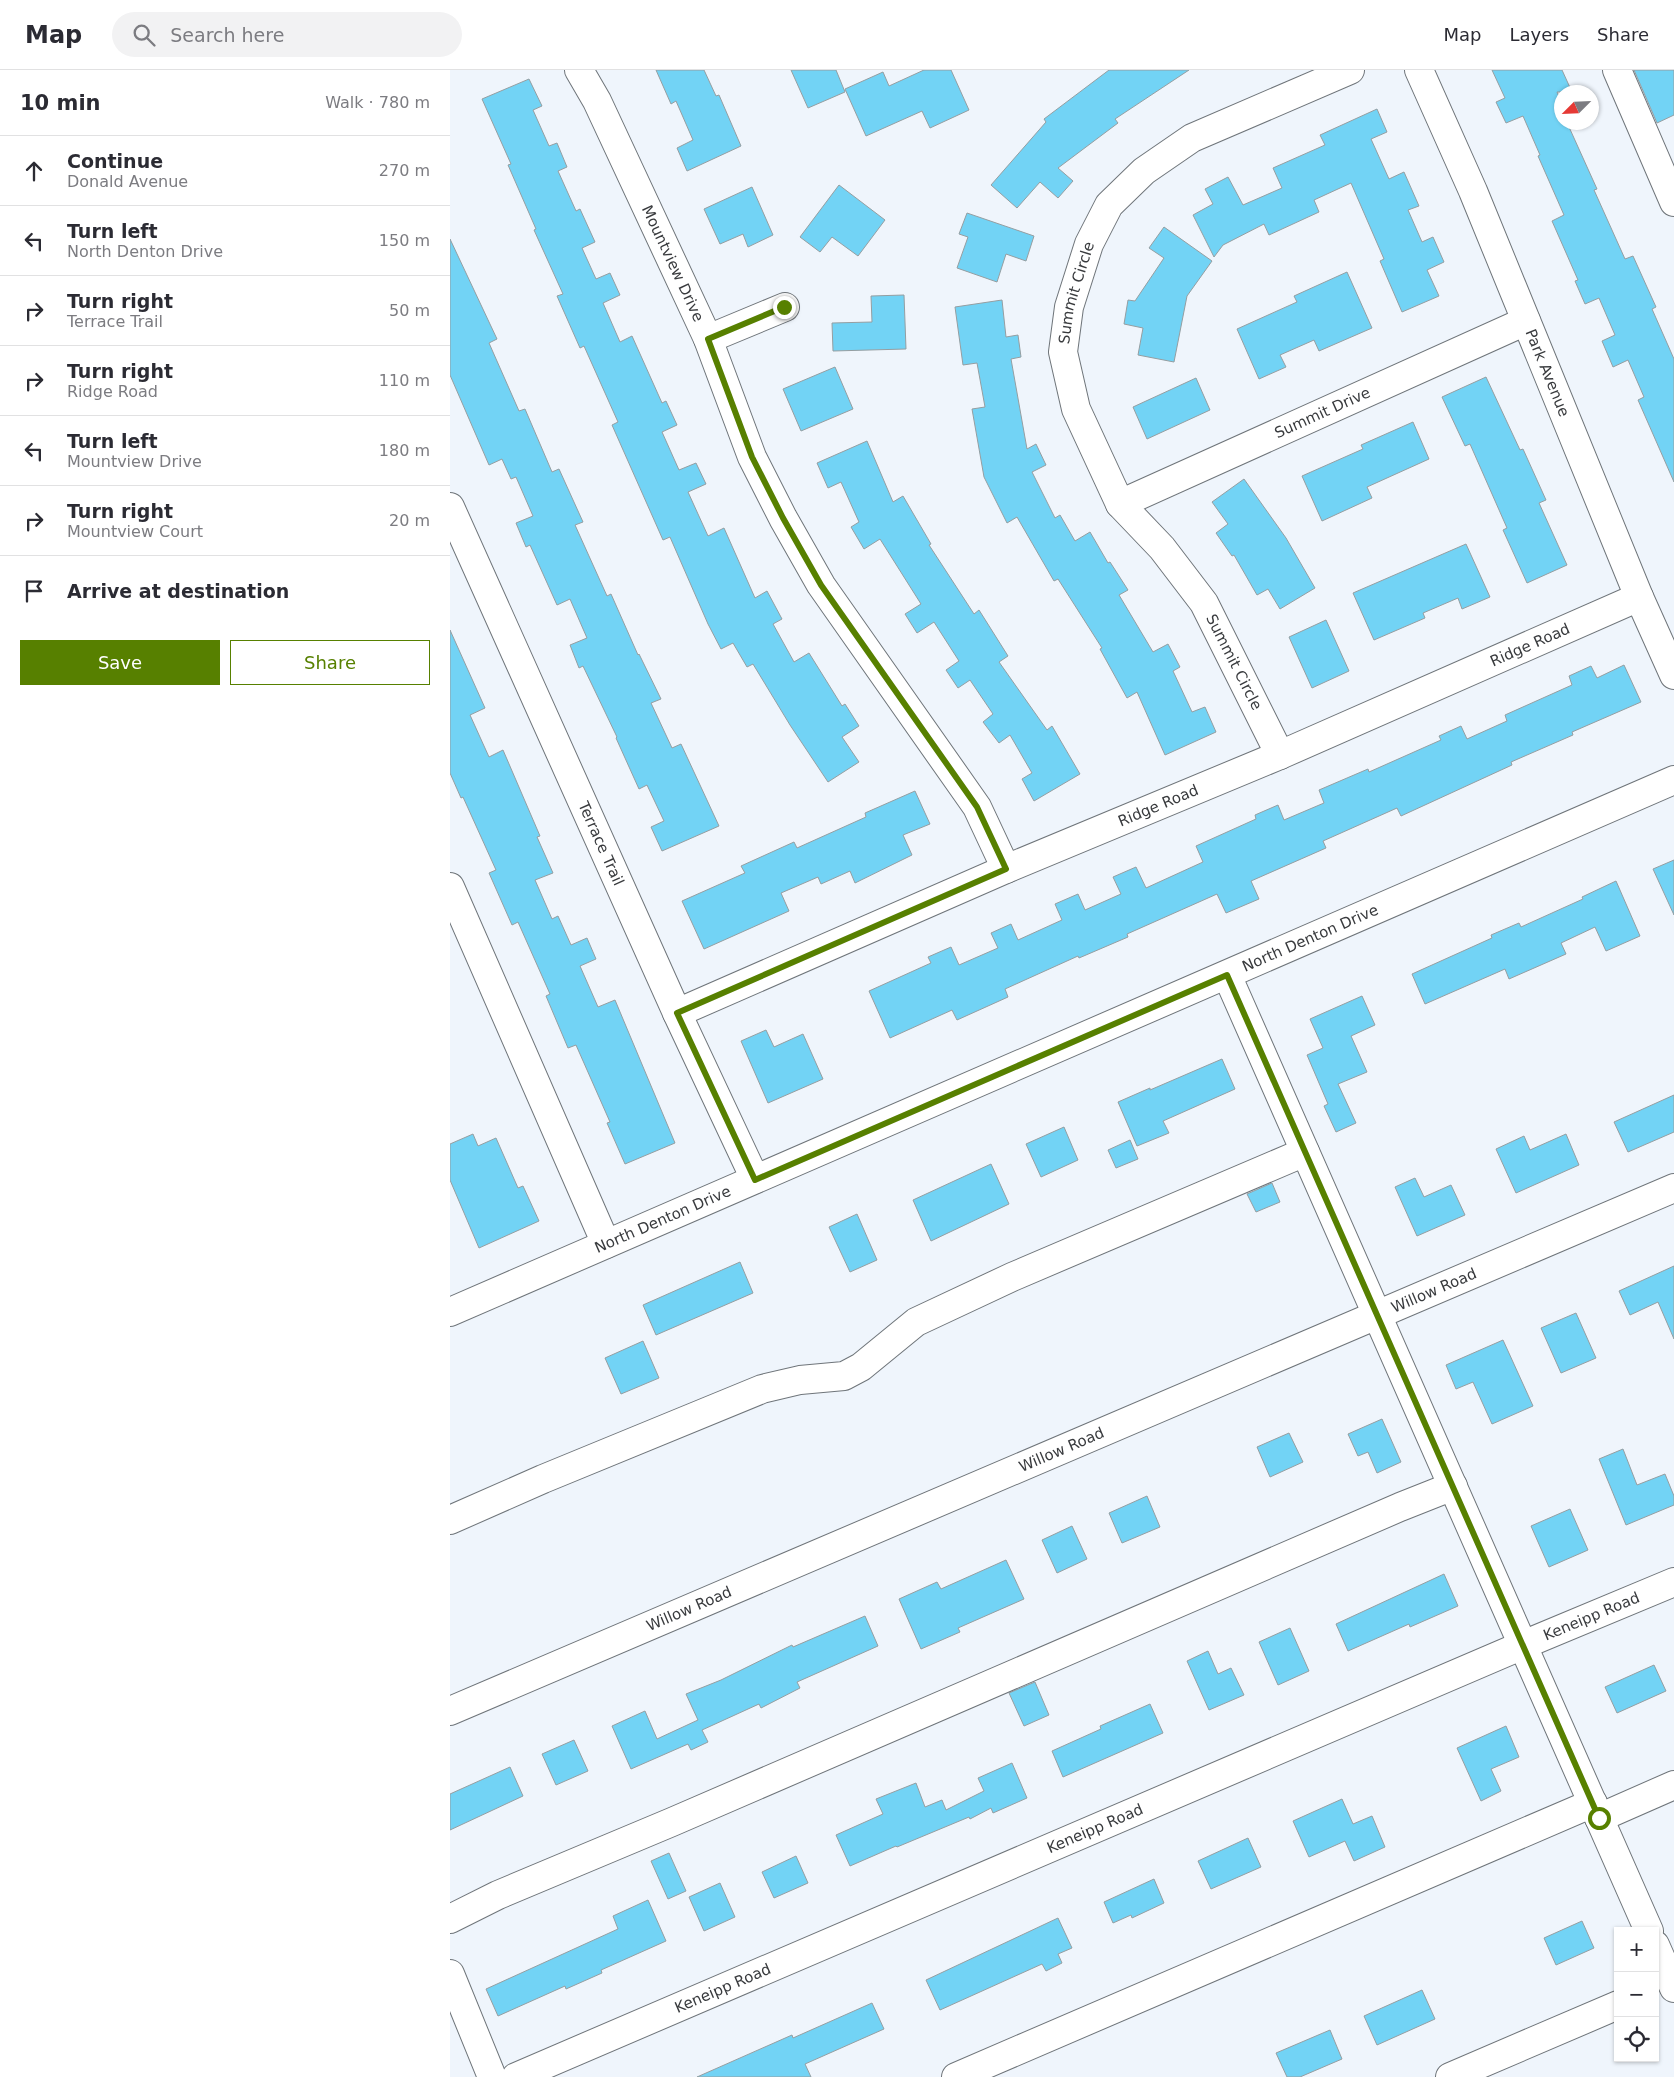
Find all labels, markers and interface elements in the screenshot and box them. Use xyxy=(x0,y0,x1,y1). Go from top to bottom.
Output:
search box xyxy=(112,12,462,57)
text: Map xyxy=(25,21,82,49)
icon: search xyxy=(130,21,158,49)
text: Search here xyxy=(170,24,284,46)
text: Map xyxy=(1443,24,1481,45)
text: Layers xyxy=(1509,24,1569,45)
text: Share xyxy=(1597,24,1649,45)
north arrow xyxy=(1554,85,1599,130)
text: 10 min xyxy=(20,91,101,115)
text: Walk · 780 m xyxy=(325,93,430,112)
text: Continue xyxy=(67,150,163,172)
icon: ahead xyxy=(20,157,48,185)
text: 270 m xyxy=(379,161,430,180)
text: Donald Avenue xyxy=(67,172,188,191)
street label: Mountview Drive xyxy=(638,202,708,324)
text: Turn left xyxy=(67,220,158,242)
icon: left xyxy=(20,227,48,255)
text: 150 m xyxy=(379,231,430,250)
street label: Summit Circle xyxy=(1055,239,1098,345)
text: North Denton Drive xyxy=(67,242,223,261)
text: Turn right xyxy=(67,290,173,312)
route end xyxy=(773,296,796,319)
icon: right xyxy=(20,297,48,325)
text: 50 m xyxy=(389,301,430,320)
text: Terrace Trail xyxy=(67,312,163,331)
street label: Park Avenue xyxy=(1521,326,1573,419)
text: Turn right xyxy=(67,360,173,382)
icon: right xyxy=(20,367,48,395)
text: 110 m xyxy=(379,371,430,390)
text: Ridge Road xyxy=(67,382,158,401)
street label: Summit Drive xyxy=(1272,383,1373,442)
text: Turn left xyxy=(67,430,158,452)
icon: left xyxy=(20,437,48,465)
text: 180 m xyxy=(379,441,430,460)
text: Mountview Drive xyxy=(67,452,202,471)
text: Turn right xyxy=(67,500,173,522)
icon: right xyxy=(20,507,48,535)
text: 20 m xyxy=(389,511,430,530)
text: Mountview Court xyxy=(67,522,203,541)
icon: arrive xyxy=(20,577,48,605)
text: Arrive at destination xyxy=(67,580,289,602)
street label: Summit Circle xyxy=(1202,611,1266,713)
street label: Ridge Road xyxy=(1487,620,1573,670)
button: Save xyxy=(20,640,220,685)
button: Share xyxy=(230,640,430,685)
street label: Ridge Road xyxy=(1115,781,1201,830)
street label: Terrace Trail xyxy=(574,798,628,888)
street label: North Denton Drive xyxy=(1239,901,1381,976)
street label: North Denton Drive xyxy=(592,1182,734,1257)
street label: Willow Road xyxy=(1389,1264,1479,1317)
street label: Willow Road xyxy=(1016,1424,1107,1476)
street label: Willow Road xyxy=(644,1583,734,1635)
street label: Keneipp Road xyxy=(1541,1588,1642,1645)
street label: Keneipp Road xyxy=(1044,1800,1146,1857)
route start xyxy=(1588,1807,1611,1830)
map controls xyxy=(1614,1927,1659,2062)
button: + xyxy=(1614,1927,1659,1972)
street label: Keneipp Road xyxy=(672,1960,774,2017)
button: − xyxy=(1614,1972,1659,2017)
button: locate xyxy=(1614,2017,1659,2062)

